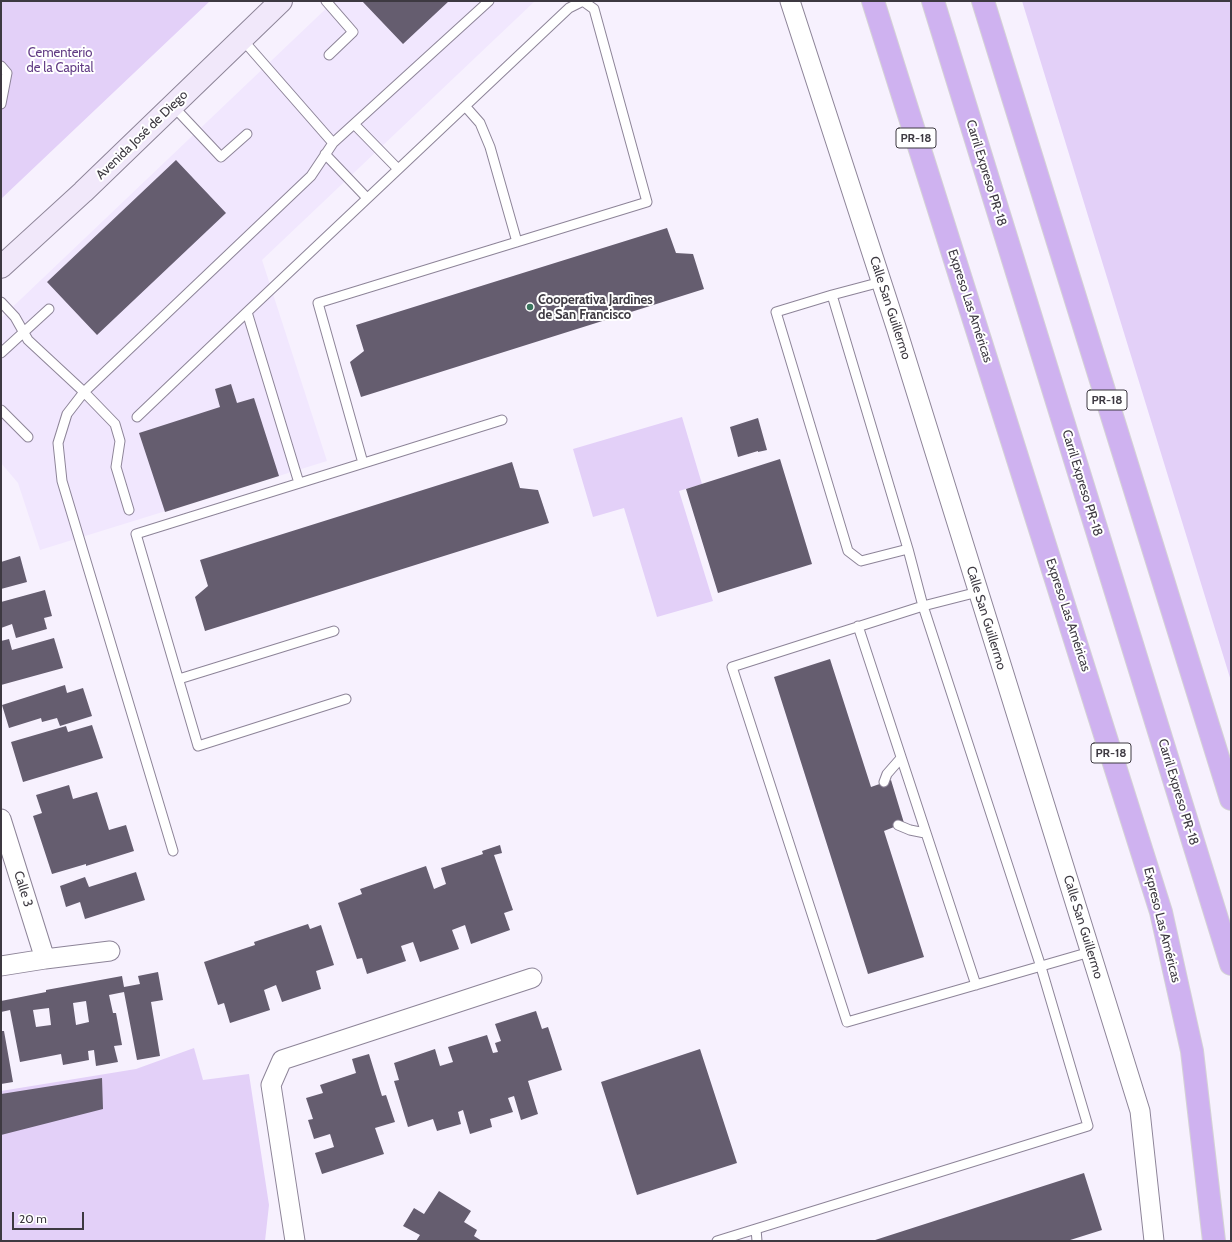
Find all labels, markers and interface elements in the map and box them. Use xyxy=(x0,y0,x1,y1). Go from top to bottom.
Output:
park label: Cementerio de la Capital xyxy=(27,45,93,76)
street label: Avenida José de Diego xyxy=(93,87,191,183)
street label: Carril Expreso PR-18 xyxy=(962,118,1010,228)
road number: PR-18 xyxy=(896,128,936,148)
street label: Expreso Las Américas xyxy=(944,247,996,365)
street label: Calle San Guillermo xyxy=(866,254,914,362)
place label: Cooperativa Jardines de San Francisco xyxy=(538,292,653,323)
marker: Cooperativa Jardines de San Francisco xyxy=(525,302,535,312)
road number: PR-18 xyxy=(1087,390,1127,410)
street label: Carril Expreso PR-18 xyxy=(1058,428,1106,538)
street label: Expreso Las Américas xyxy=(1042,556,1094,674)
street label: Calle San Guillermo xyxy=(963,564,1009,672)
street label: Carril Expreso PR-18 xyxy=(1154,737,1202,847)
road number: PR-18 xyxy=(1091,743,1131,763)
street label: Expreso Las Américas xyxy=(1140,866,1184,984)
street label: Calle 3 xyxy=(10,869,36,909)
street label: Calle San Guillermo xyxy=(1060,873,1106,981)
scale bar xyxy=(14,1204,86,1230)
text: 20 m xyxy=(19,1211,47,1226)

